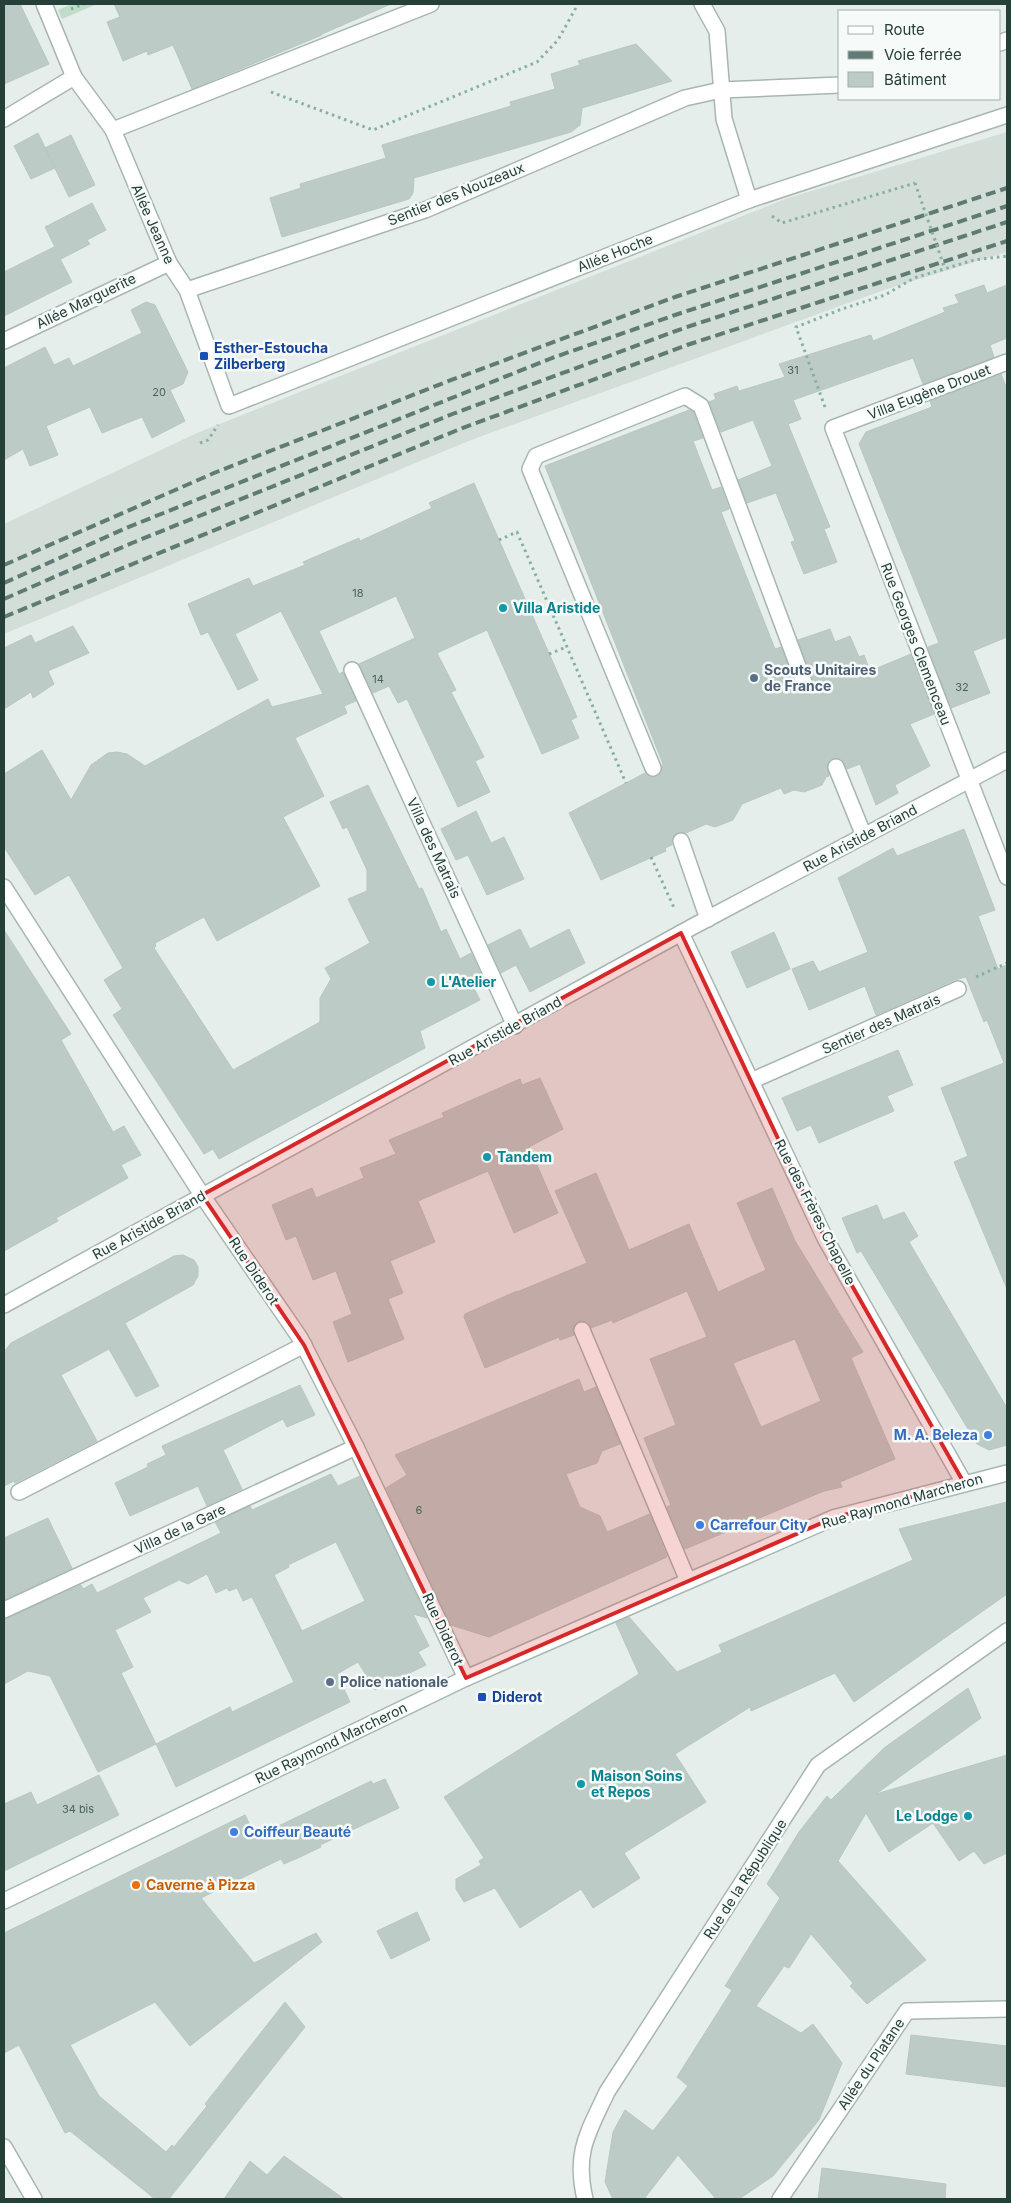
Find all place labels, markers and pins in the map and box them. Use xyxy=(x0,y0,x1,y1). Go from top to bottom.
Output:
place label: Esther-Estoucha Zilberberg xyxy=(214,339,328,372)
marker: Esther-Estoucha Zilberberg xyxy=(198,350,210,362)
place label: Villa Aristide xyxy=(513,599,600,616)
marker: Villa Aristide xyxy=(497,602,509,614)
place label: Scouts Unitaires de France xyxy=(764,661,876,694)
marker: Scouts Unitaires de France xyxy=(748,672,760,684)
place label: L'Atelier xyxy=(441,973,497,990)
marker: L'Atelier xyxy=(425,976,437,988)
place label: Tandem xyxy=(497,1148,552,1165)
marker: Tandem xyxy=(481,1151,493,1163)
place label: M. A. Beleza xyxy=(894,1426,978,1443)
marker: M. A. Beleza xyxy=(982,1429,994,1441)
place label: Carrefour City xyxy=(710,1516,808,1533)
marker: Carrefour City xyxy=(694,1519,706,1531)
place label: Police nationale xyxy=(340,1673,448,1690)
marker: Police nationale xyxy=(324,1676,336,1688)
place label: Diderot xyxy=(492,1688,542,1705)
marker: Diderot xyxy=(476,1691,488,1703)
place label: Maison Soins et Repos xyxy=(591,1767,683,1800)
marker: Maison Soins et Repos xyxy=(575,1778,587,1790)
place label: Le Lodge xyxy=(896,1807,958,1824)
marker: Le Lodge xyxy=(962,1810,974,1822)
place label: Coiffeur Beauté xyxy=(244,1823,351,1840)
marker: Coiffeur Beauté xyxy=(228,1826,240,1838)
place label: Caverne à Pizza xyxy=(146,1876,255,1893)
marker: Caverne à Pizza xyxy=(130,1879,142,1891)

